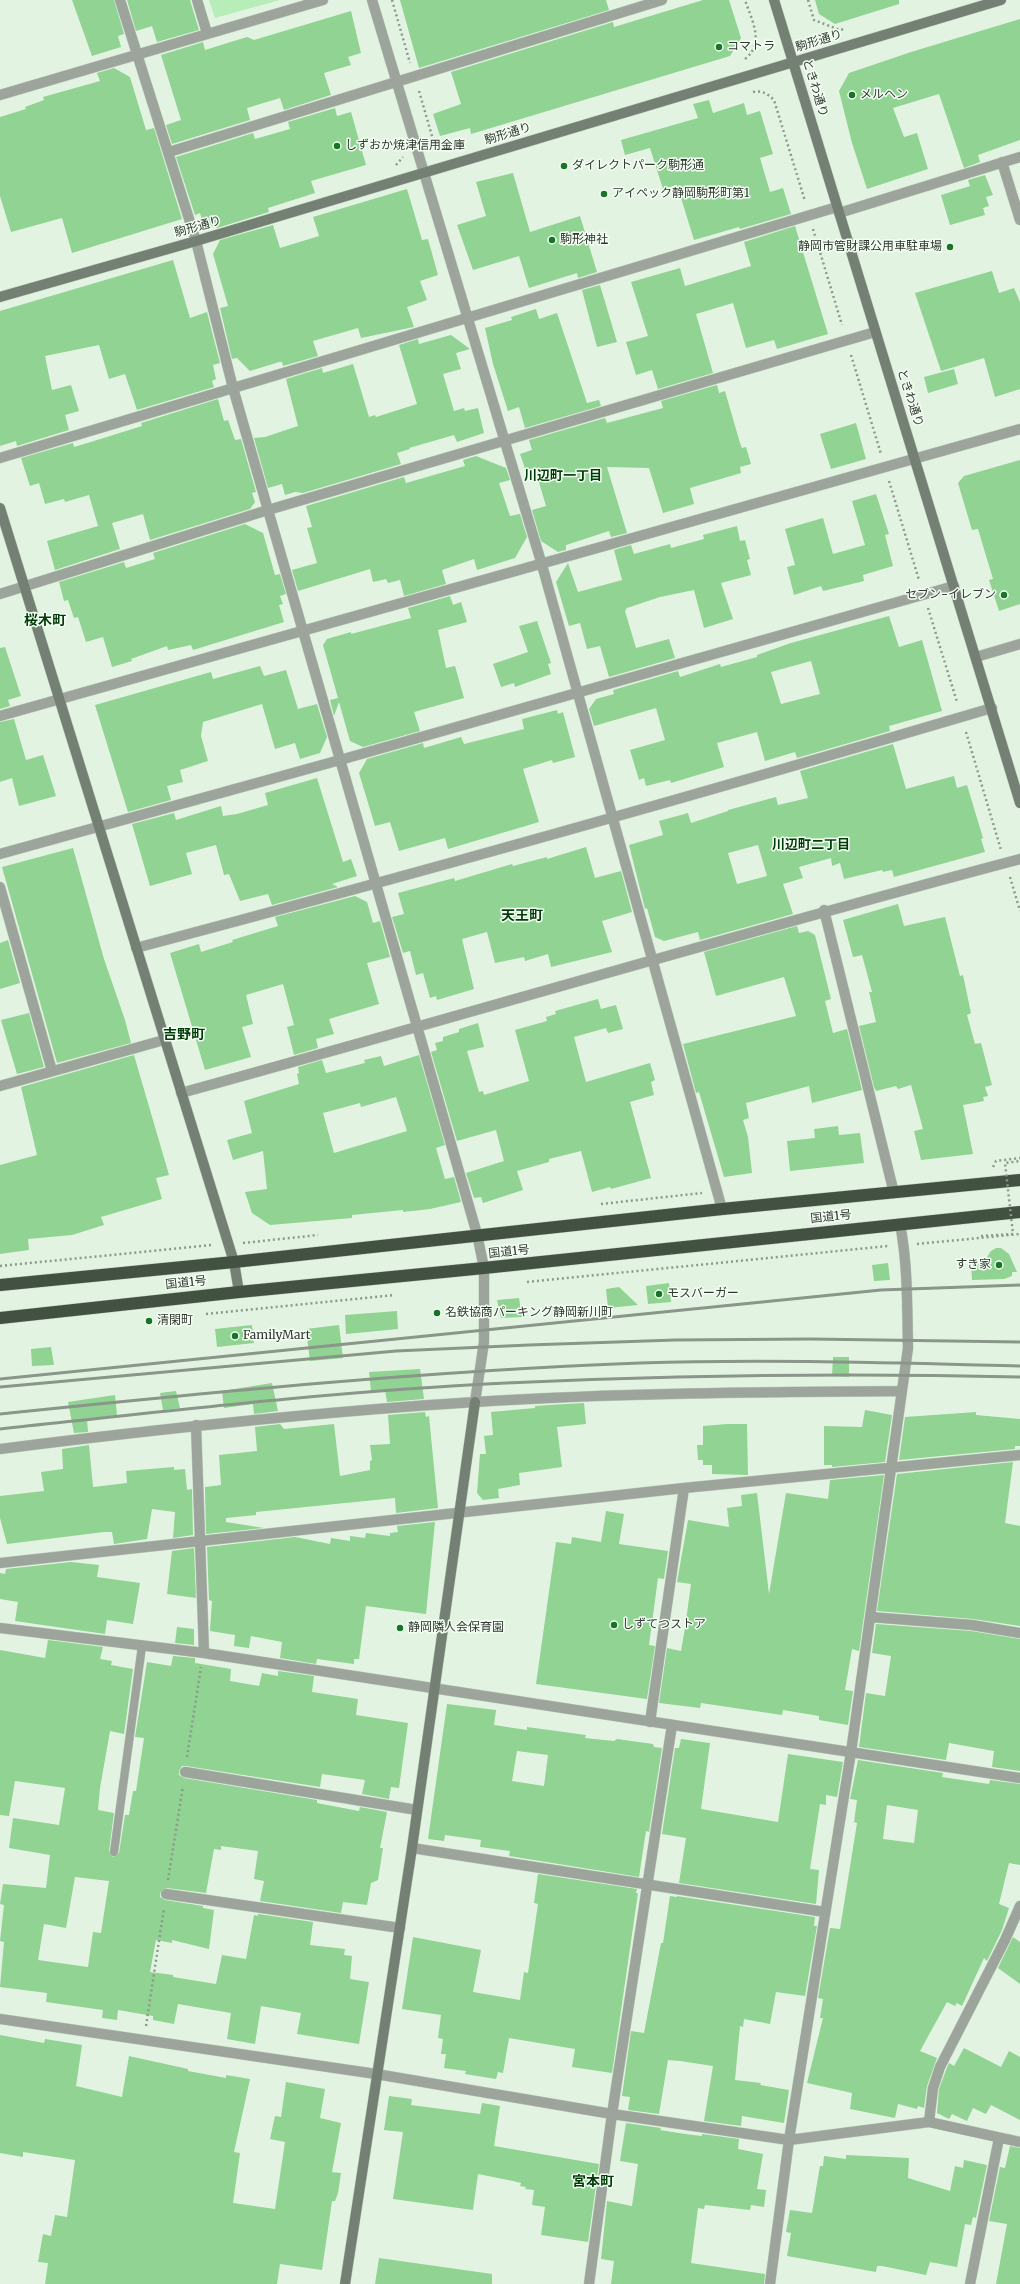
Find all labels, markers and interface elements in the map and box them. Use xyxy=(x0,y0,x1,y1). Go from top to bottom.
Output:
street label: 駒形通り xyxy=(794,27,844,55)
place label: コマトラ xyxy=(727,40,775,54)
marker: コマトラ xyxy=(714,42,724,52)
street label: ときわ通り xyxy=(799,57,831,119)
place label: メルヘン xyxy=(860,88,908,102)
marker: メルヘン xyxy=(847,90,857,100)
street label: 駒形通り xyxy=(483,120,533,148)
place label: しずおか焼津信用金庫 xyxy=(345,139,465,153)
marker: しずおか焼津信用金庫 xyxy=(332,141,342,151)
place label: ダイレクトパーク駒形通 xyxy=(572,159,704,173)
marker: ダイレクトパーク駒形通 xyxy=(559,161,569,171)
place label: アイペック静岡駒形町第1 xyxy=(612,187,749,201)
marker: アイペック静岡駒形町第1 xyxy=(599,189,609,199)
street label: 駒形通り xyxy=(173,213,223,241)
place label: 駒形神社 xyxy=(560,233,608,247)
marker: 駒形神社 xyxy=(547,235,557,245)
place label: 静岡市管財課公用車駐車場 xyxy=(798,240,942,254)
marker: 静岡市管財課公用車駐車場 xyxy=(945,242,955,252)
street label: ときわ通り xyxy=(894,367,926,429)
district label: 川辺町一丁目 xyxy=(524,468,602,484)
place label: セブン-イレブン xyxy=(905,588,996,602)
marker: セブン-イレブン xyxy=(999,590,1009,600)
district label: 桜木町 xyxy=(24,613,66,629)
district label: 川辺町二丁目 xyxy=(772,837,850,853)
district label: 天王町 xyxy=(501,908,543,924)
district label: 吉野町 xyxy=(163,1027,205,1043)
street label: 国道1号 xyxy=(810,1208,852,1226)
street label: 国道1号 xyxy=(488,1243,530,1261)
place label: すき家 xyxy=(955,1258,991,1272)
marker: すき家 xyxy=(994,1260,1004,1270)
street label: 国道1号 xyxy=(165,1274,207,1292)
place label: モスバーガー xyxy=(667,1287,739,1301)
marker: モスバーガー xyxy=(654,1289,664,1299)
place label: 名鉄協商パーキング静岡新川町 xyxy=(445,1306,613,1320)
marker: 名鉄協商パーキング静岡新川町 xyxy=(432,1308,442,1318)
place label: 清閑町 xyxy=(157,1314,193,1328)
marker: 清閑町 xyxy=(144,1316,154,1326)
place label: FamilyMart xyxy=(243,1329,310,1343)
marker: FamilyMart xyxy=(230,1331,240,1341)
place label: しずてつストア xyxy=(622,1618,706,1632)
marker: しずてつストア xyxy=(609,1620,619,1630)
place label: 静岡隣人会保育園 xyxy=(408,1621,504,1635)
marker: 静岡隣人会保育園 xyxy=(395,1623,405,1633)
district label: 宮本町 xyxy=(572,2174,614,2190)

